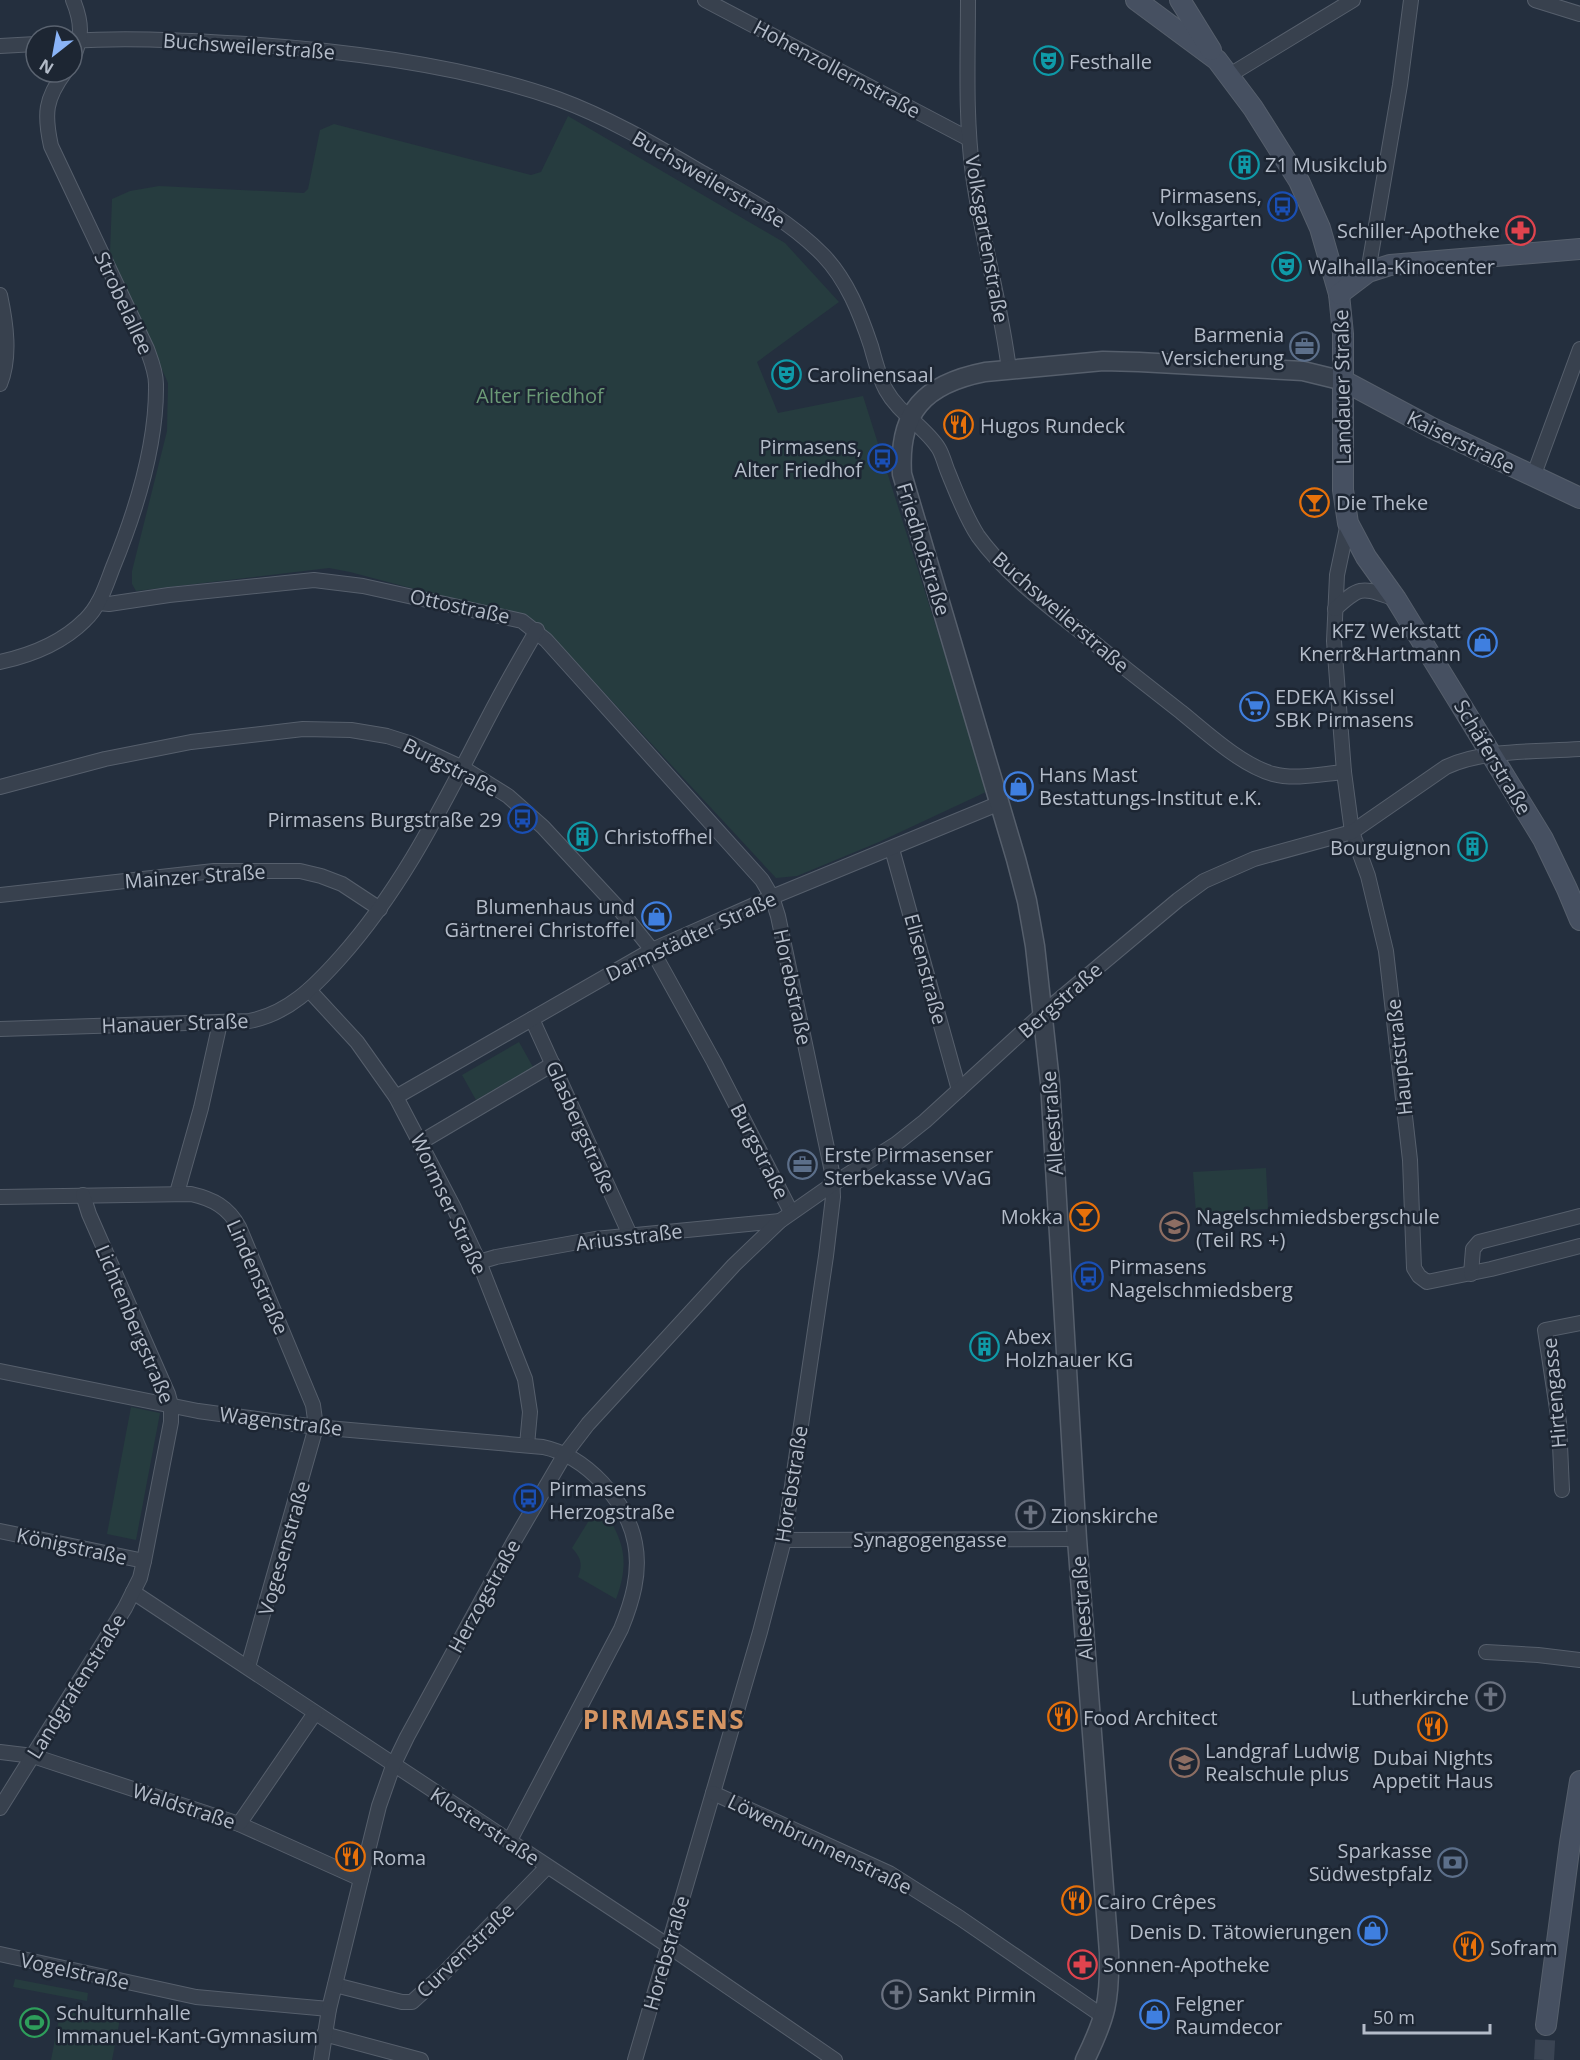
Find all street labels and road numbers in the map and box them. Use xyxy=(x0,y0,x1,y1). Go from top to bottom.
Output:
street label: Hohenzollernstraße xyxy=(749,14,925,124)
street label: Buchsweilerstraße xyxy=(162,27,336,65)
street label: Buchsweilerstraße xyxy=(628,124,790,234)
street label: Volksgartenstraße xyxy=(959,153,1015,325)
street label: Strobelallee xyxy=(88,247,160,359)
street label: Landauer Straße xyxy=(1327,309,1357,465)
street label: Kaiserstraße xyxy=(1403,404,1519,480)
street label: Friedhofstraße xyxy=(891,479,957,619)
street label: Buchsweilerstraße xyxy=(987,545,1135,679)
street label: Ottostraße xyxy=(408,582,512,630)
street label: Schäferstraße xyxy=(1448,694,1538,820)
street label: Burgstraße xyxy=(399,731,503,803)
street label: Mainzer Straße xyxy=(123,858,267,894)
street label: Darmstädter Straße xyxy=(601,885,781,987)
street label: Elisenstraße xyxy=(898,911,954,1027)
street label: Horebstraße xyxy=(768,926,818,1048)
street label: Bergstraße xyxy=(1012,956,1108,1044)
street label: Hauptstraße xyxy=(1379,997,1419,1117)
street label: Hanauer Straße xyxy=(101,1007,249,1039)
street label: Glasbergstraße xyxy=(540,1056,622,1198)
street label: Alleestraße xyxy=(1035,1070,1069,1176)
street label: Burgstraße xyxy=(724,1099,796,1203)
street label: Wormser Straße xyxy=(405,1129,493,1279)
street label: Lindenstraße xyxy=(221,1215,295,1339)
street label: Ariusstraße xyxy=(574,1217,684,1257)
street label: Lichtenbergstraße xyxy=(89,1240,181,1408)
street label: Hirtengasse xyxy=(1536,1337,1572,1449)
street label: Wagenstraße xyxy=(218,1400,344,1442)
street label: Horebstraße xyxy=(768,1424,814,1544)
street label: Vogesenstraße xyxy=(252,1478,316,1618)
street label: Königstraße xyxy=(14,1521,130,1571)
street label: Synagogengasse xyxy=(853,1526,1007,1553)
street label: Herzogstraße xyxy=(442,1534,526,1658)
street label: Alleestraße xyxy=(1065,1555,1099,1661)
street label: Landgrafenstraße xyxy=(21,1608,131,1764)
street label: Waldstraße xyxy=(129,1777,239,1835)
street label: Klosterstraße xyxy=(425,1781,545,1871)
street label: Löwenbrunnenstraße xyxy=(723,1788,917,1900)
street label: Horebstraße xyxy=(637,1893,695,2013)
street label: Curvenstraße xyxy=(410,1896,520,2004)
street label: Vogelstraße xyxy=(18,1946,132,1996)

